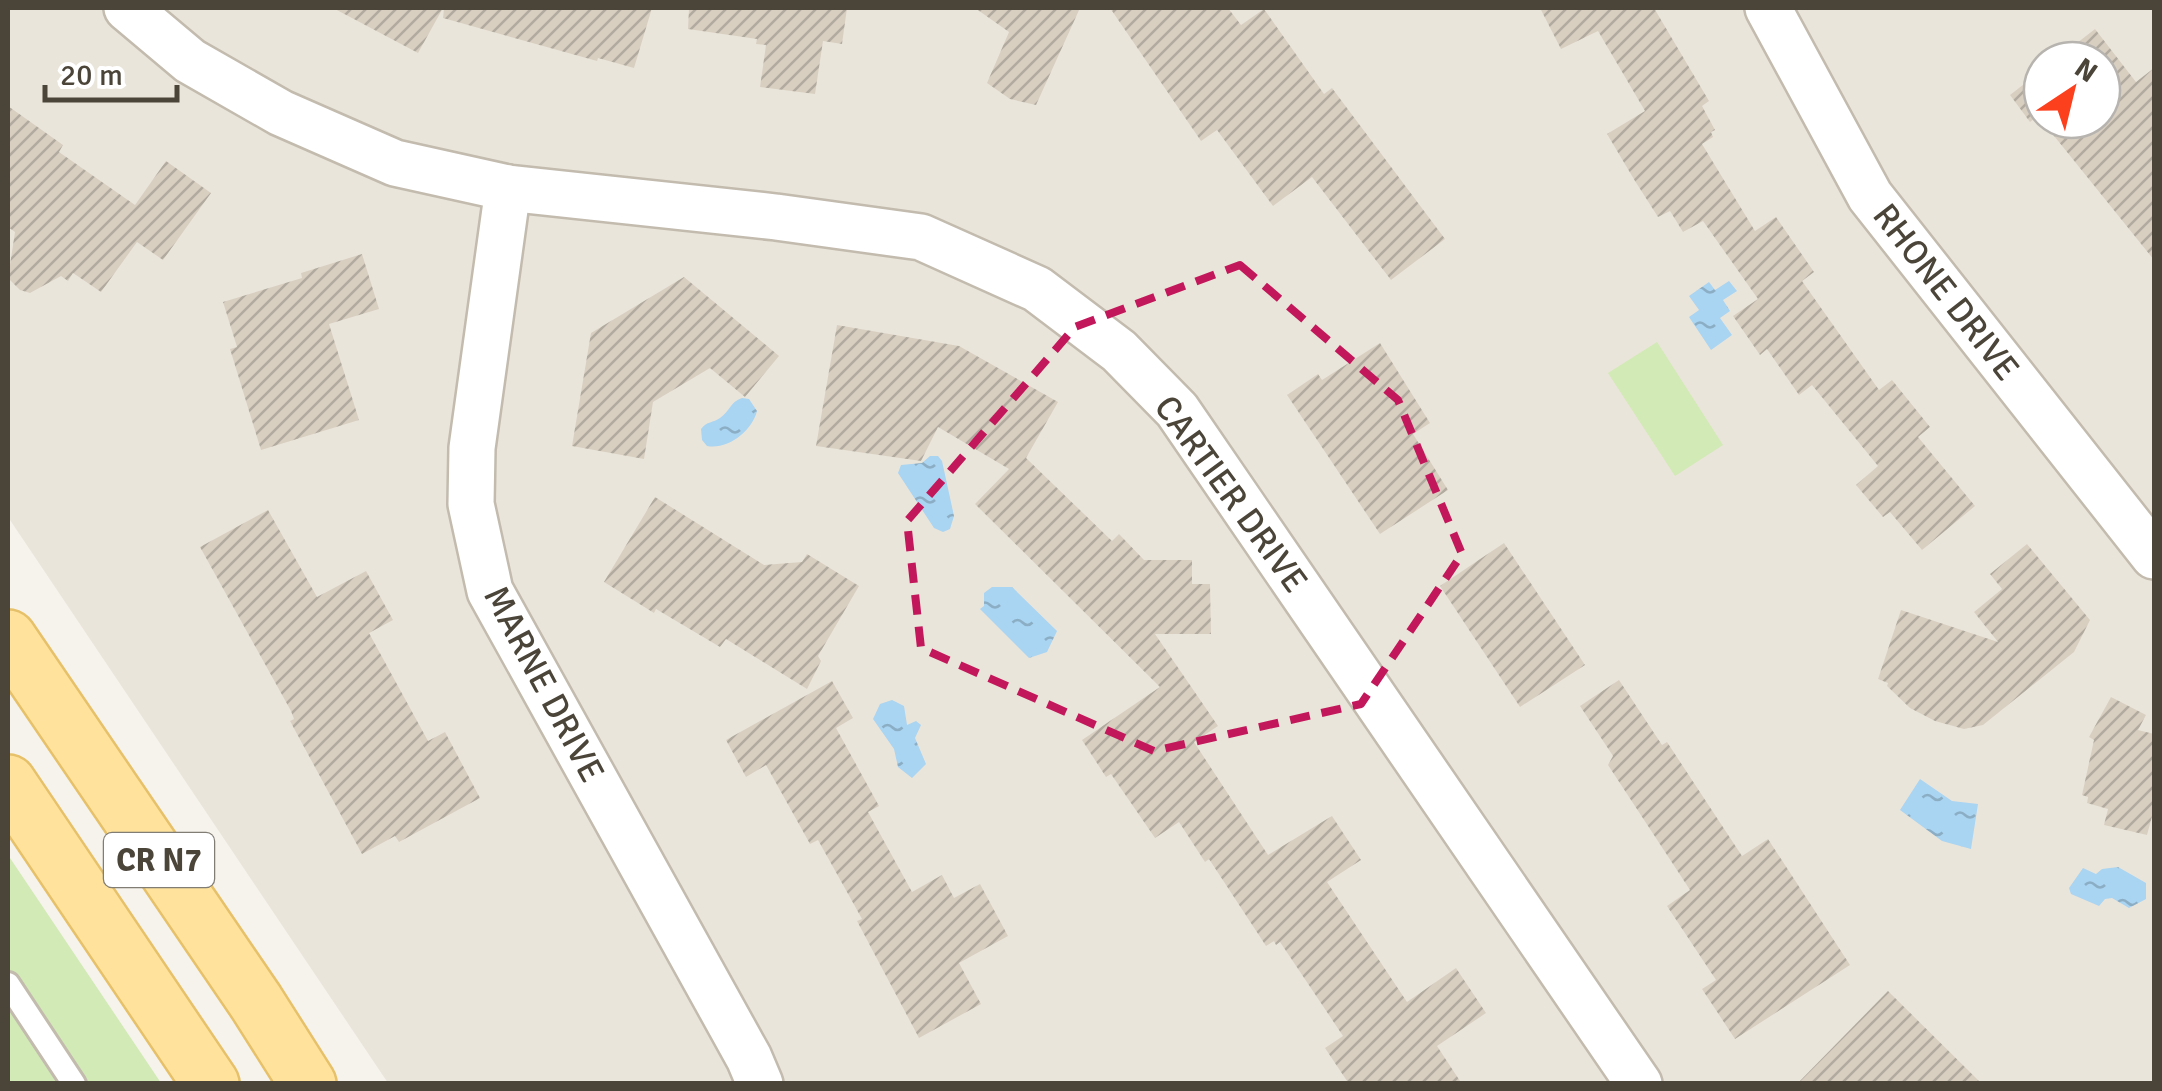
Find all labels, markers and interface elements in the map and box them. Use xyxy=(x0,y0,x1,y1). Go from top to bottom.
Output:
scale bar xyxy=(45,40,178,102)
north arrow xyxy=(2022,40,2122,140)
text: N xyxy=(2068,51,2103,90)
text: 20 m xyxy=(60,57,123,94)
street label: RHONE DRIVE xyxy=(1864,195,2028,389)
street label: CARTIER DRIVE xyxy=(1145,387,1317,601)
street label: MARNE DRIVE xyxy=(474,579,614,789)
road number: CR N7 xyxy=(104,833,214,887)

